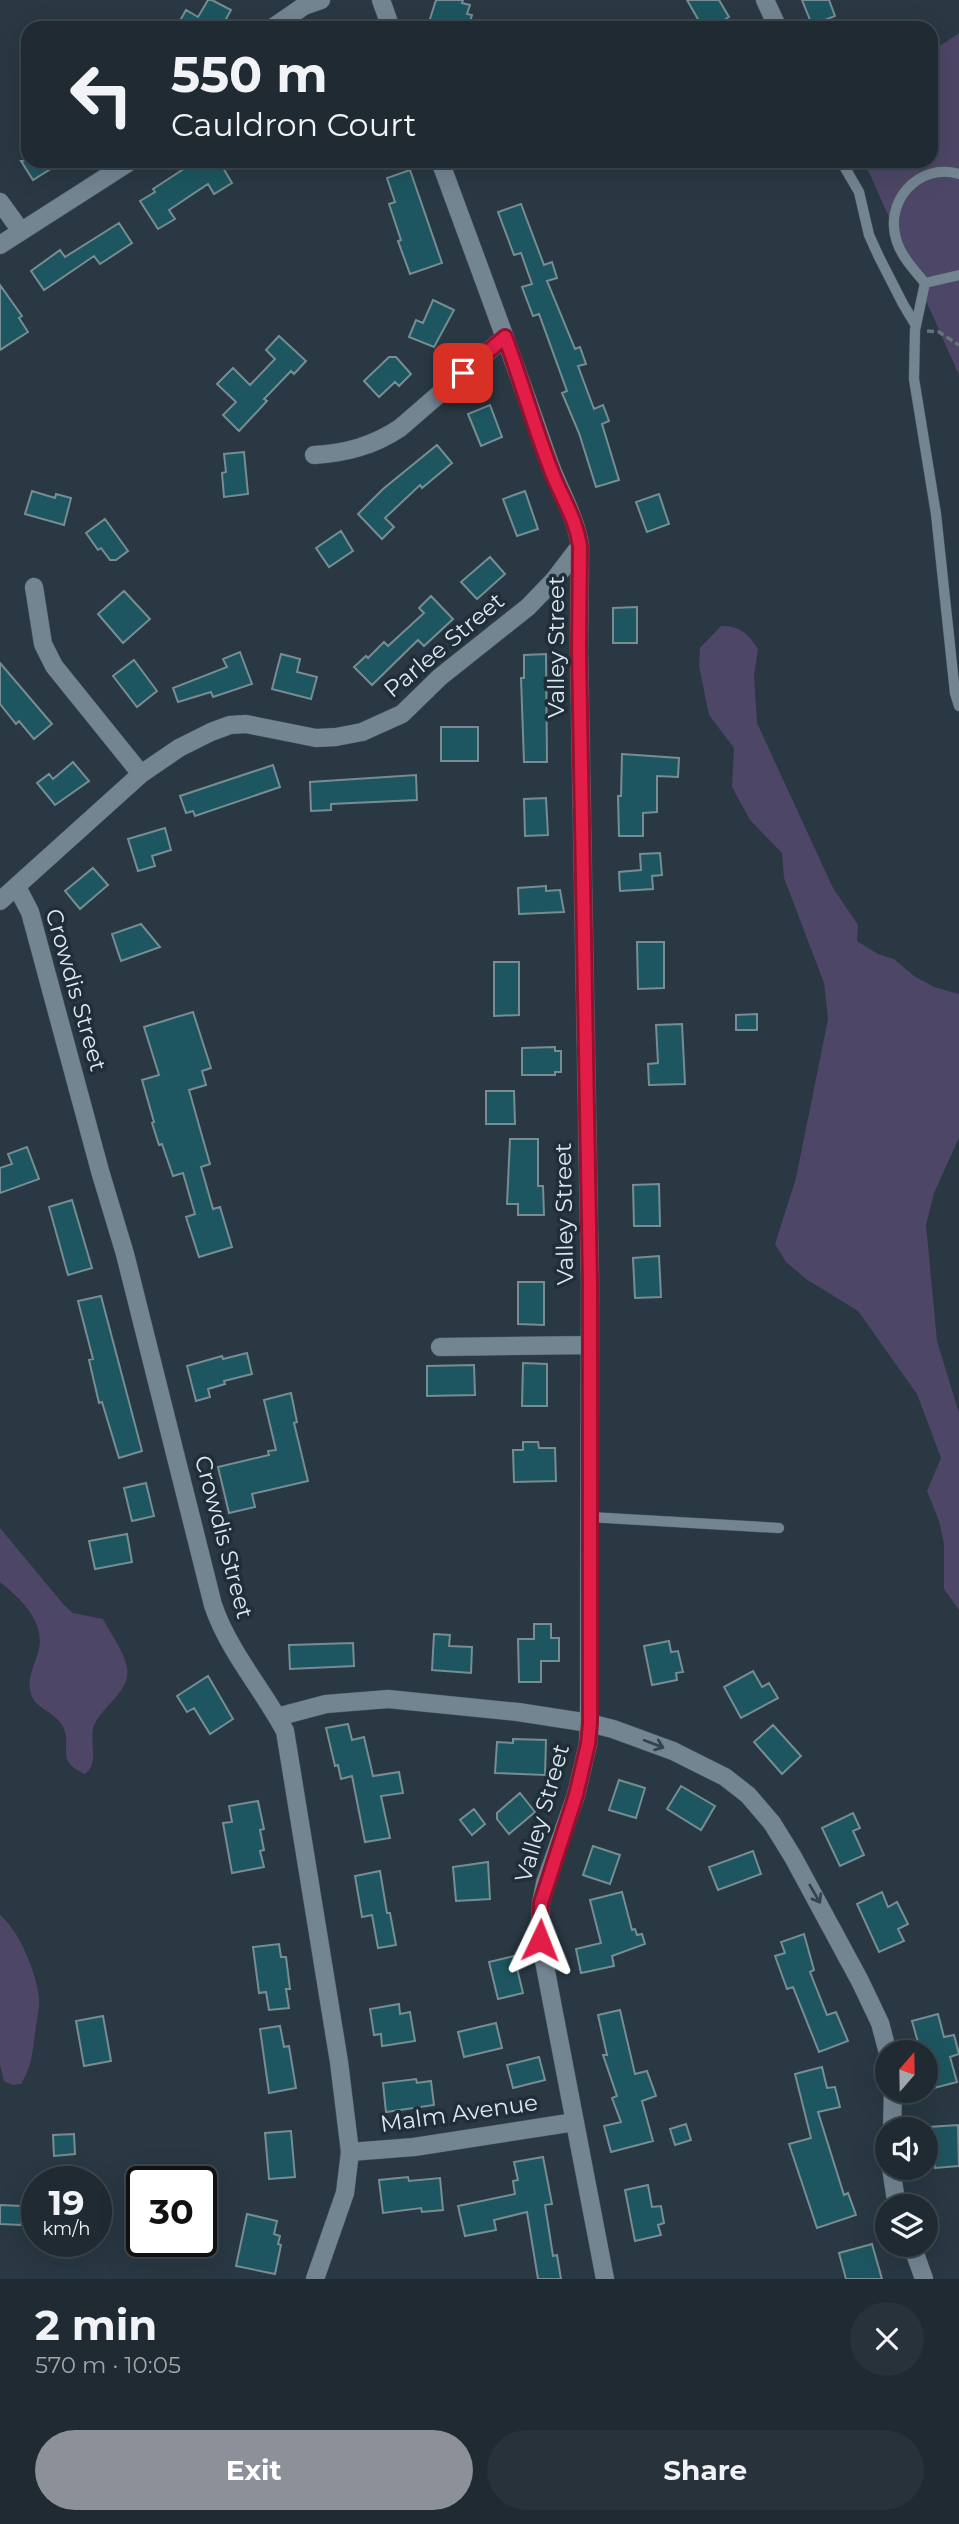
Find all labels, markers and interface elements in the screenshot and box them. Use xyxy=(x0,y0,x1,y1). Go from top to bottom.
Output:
text: 550 m xyxy=(171,45,328,104)
icon: left xyxy=(56,49,147,140)
text: Cauldron Court xyxy=(171,105,416,144)
pin xyxy=(433,343,493,403)
icon: arrive xyxy=(444,354,482,392)
street label: Valley Street xyxy=(542,576,570,718)
street label: Parlee Street xyxy=(378,587,510,703)
street label: Crowdis Street xyxy=(39,906,113,1074)
street label: Valley Street xyxy=(549,1143,579,1285)
street label: Crowdis Street xyxy=(189,1452,259,1622)
one-way arrow xyxy=(643,1739,665,1752)
street label: Valley Street xyxy=(509,1741,575,1885)
one-way arrow xyxy=(808,1884,822,1904)
position arrow xyxy=(503,1903,577,1977)
north arrow xyxy=(875,2040,938,2104)
map controls xyxy=(875,2040,938,2257)
street label: Malm Avenue xyxy=(378,2088,540,2138)
button: sound xyxy=(875,2117,938,2180)
speed limit sign: 30 xyxy=(126,2166,217,2257)
text: 19 xyxy=(48,2181,85,2224)
button: layers xyxy=(875,2194,938,2257)
text: km/h xyxy=(42,2218,91,2240)
text: 2 min xyxy=(35,2299,157,2351)
button: close xyxy=(850,2302,924,2376)
text: 570 m · 10:05 xyxy=(35,2351,181,2379)
button: Exit xyxy=(35,2430,473,2510)
button: Share xyxy=(487,2430,924,2510)

